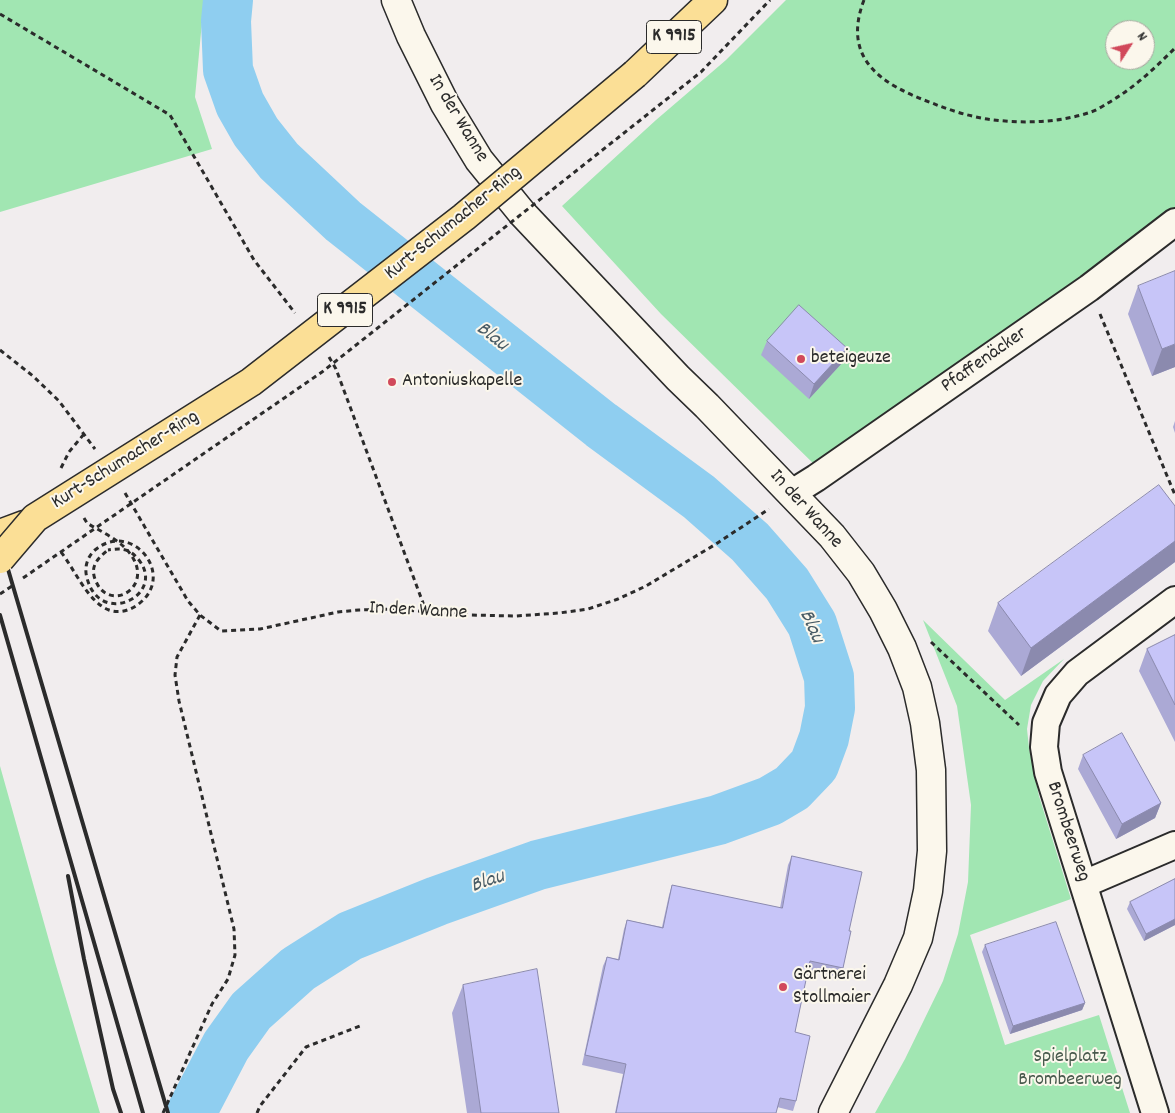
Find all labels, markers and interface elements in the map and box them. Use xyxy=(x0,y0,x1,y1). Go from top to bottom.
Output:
north arrow xyxy=(1105,20,1155,70)
road number: K 9915 xyxy=(646,21,702,54)
text: N xyxy=(1131,28,1152,46)
street label: In der Wanne xyxy=(421,71,493,167)
street label: Kurt-Schumacher-Ring xyxy=(381,162,527,286)
road number: K 9915 xyxy=(318,294,372,326)
water label: Blau xyxy=(470,318,512,358)
street label: Pfaffenäcker xyxy=(937,323,1033,399)
place label: beteigeuze xyxy=(811,347,891,371)
marker: beteigeuze xyxy=(795,353,807,365)
place label: Antoniuskapelle xyxy=(402,370,522,394)
marker: Antoniuskapelle xyxy=(386,376,398,388)
street label: Kurt-Schumacher-Ring xyxy=(48,406,204,516)
street label: In der Wanne xyxy=(763,465,847,555)
street label: In der Wanne xyxy=(368,597,468,627)
water label: Blau xyxy=(792,606,828,648)
street label: Brombeerweg xyxy=(1040,779,1094,885)
water label: Blau xyxy=(468,866,508,900)
place label: Gärtnerei Stollmaier xyxy=(793,964,871,1011)
marker: Gärtnerei Stollmaier xyxy=(777,981,789,993)
park label: Spielplatz Brombeerweg xyxy=(1018,1046,1122,1093)

